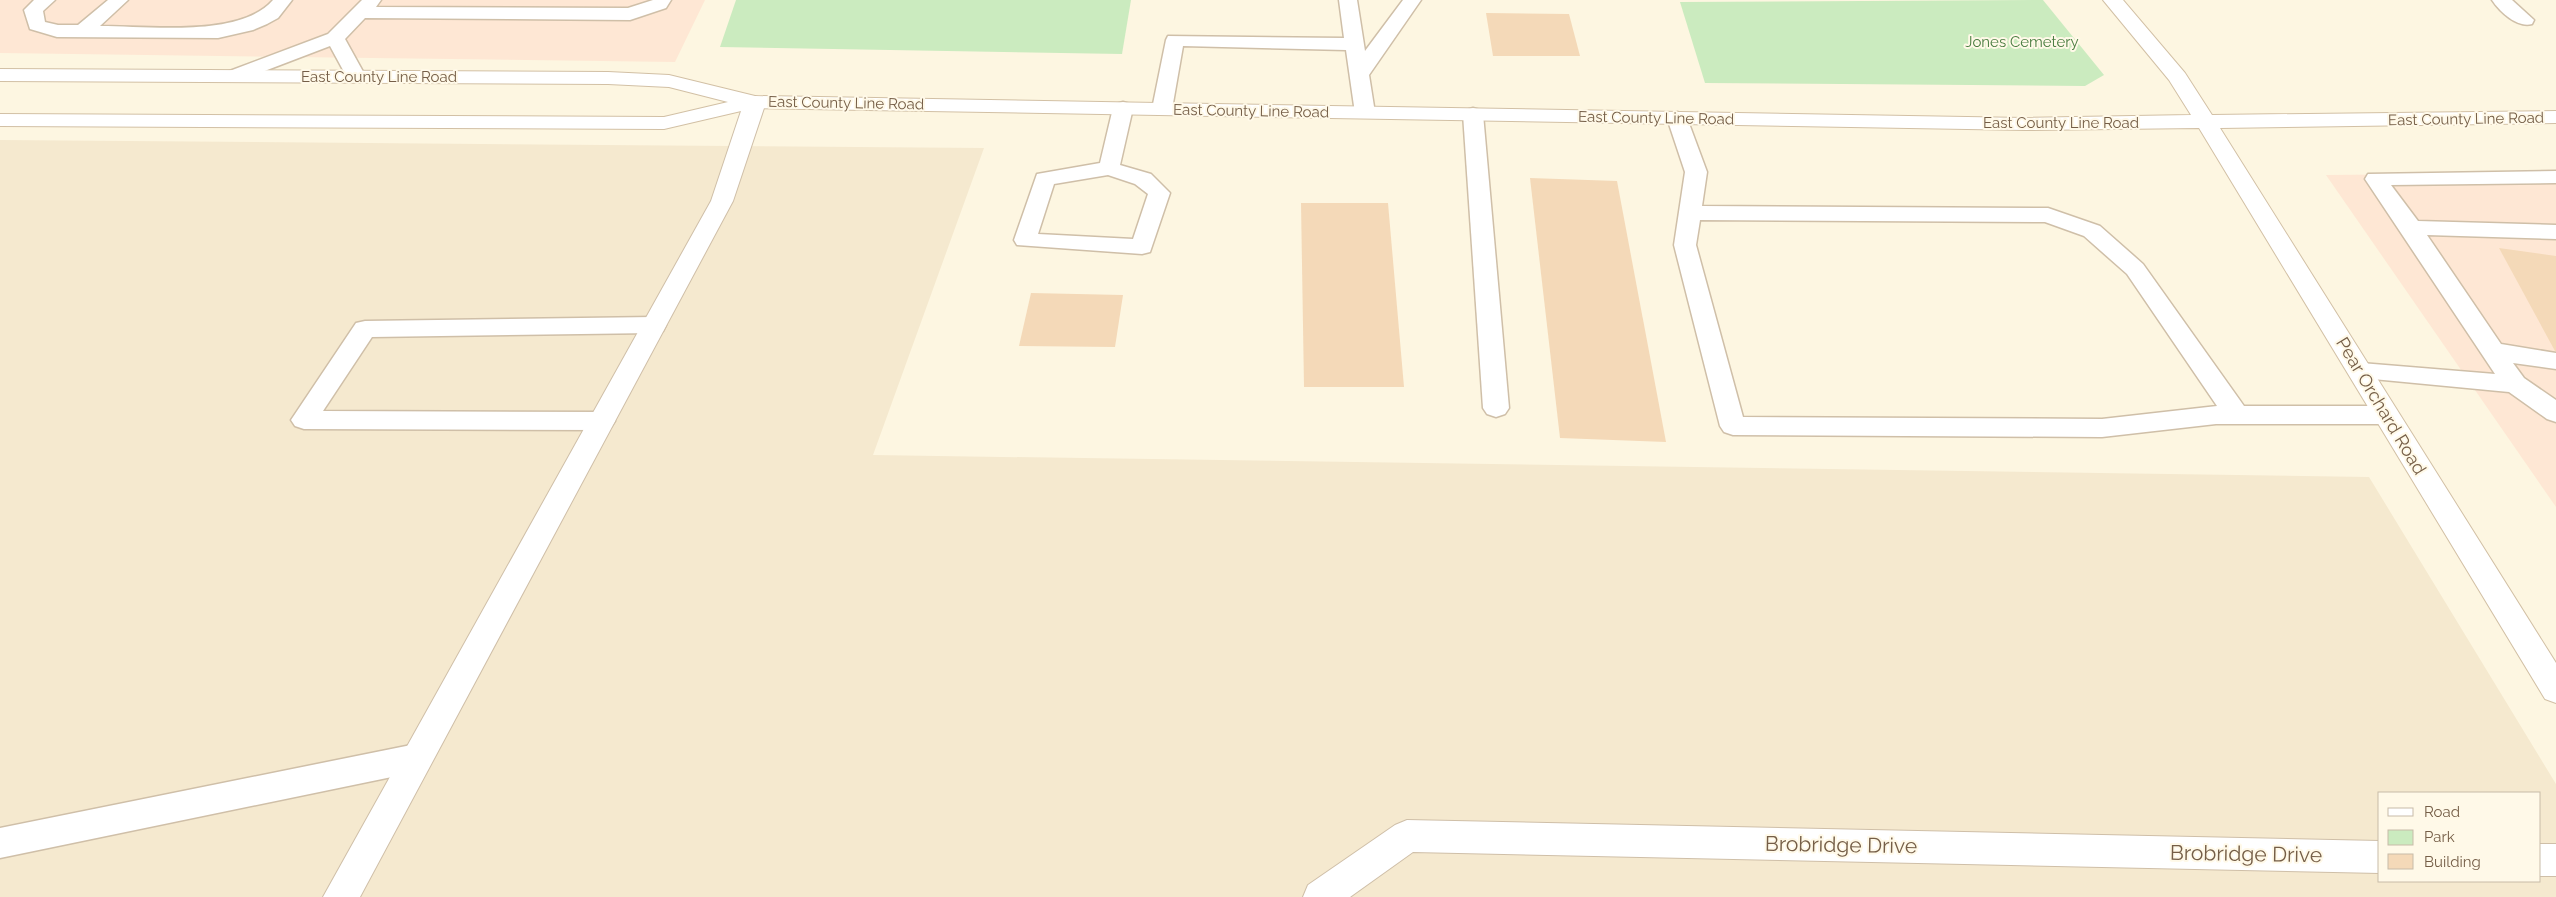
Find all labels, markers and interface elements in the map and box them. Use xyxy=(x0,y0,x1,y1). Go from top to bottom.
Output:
park label: Jones Cemetery xyxy=(1965,33,2079,51)
street label: East County Line Road xyxy=(301,68,457,86)
street label: East County Line Road xyxy=(768,93,924,113)
street label: East County Line Road xyxy=(1173,101,1329,121)
street label: East County Line Road xyxy=(1578,108,1734,128)
street label: East County Line Road xyxy=(2388,109,2544,129)
street label: East County Line Road xyxy=(1983,114,2139,132)
street label: Pear Orchard Road xyxy=(2332,333,2431,478)
legend xyxy=(2378,792,2541,882)
text: Road xyxy=(2424,803,2460,821)
text: Park xyxy=(2424,828,2455,846)
street label: Brobridge Drive xyxy=(1765,831,1917,858)
street label: Brobridge Drive xyxy=(2170,840,2322,867)
text: Building xyxy=(2424,853,2481,871)

